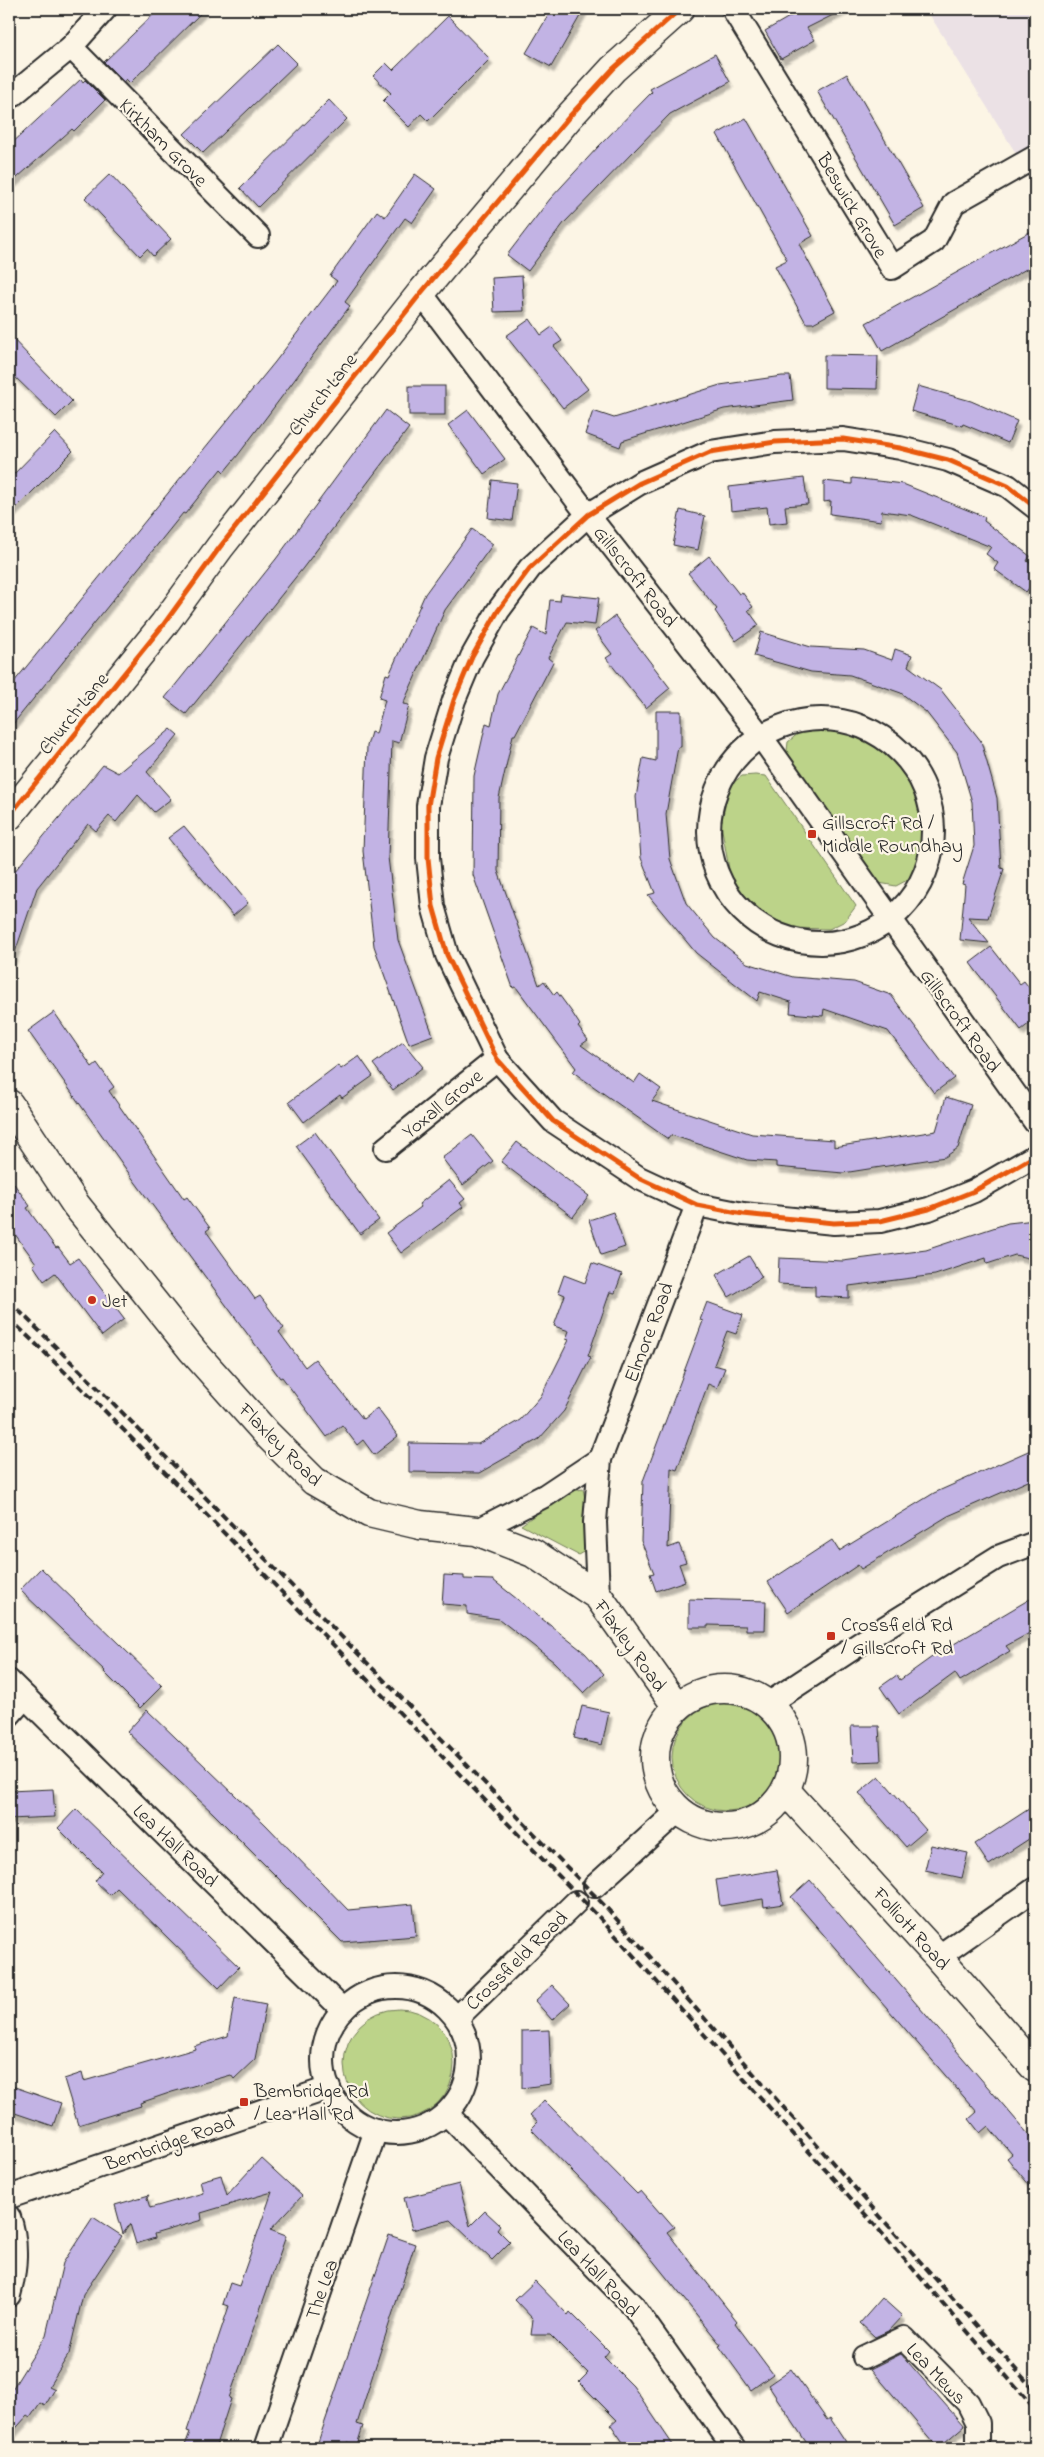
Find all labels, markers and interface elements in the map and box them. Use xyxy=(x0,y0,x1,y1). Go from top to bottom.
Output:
street label: Kirkham Grove xyxy=(111,93,213,195)
street label: Beswick Grove xyxy=(807,147,894,265)
street label: Church Lane xyxy=(282,348,366,443)
street label: Gillscroft Road xyxy=(585,520,683,635)
street label: Church Lane xyxy=(33,667,117,762)
place label: Gillscroft Rd / Middle Roundhay xyxy=(822,810,963,862)
marker: Gillscroft Rd / Middle Roundhay xyxy=(806,828,818,840)
street label: Gillscroft Road xyxy=(911,964,1007,1079)
street label: Yoxall Grove xyxy=(397,1063,490,1147)
street label: Elmore Road xyxy=(618,1279,683,1387)
place label: Jet xyxy=(102,1288,128,1317)
marker: Jet xyxy=(86,1294,98,1306)
street label: Flaxley Road xyxy=(230,1397,328,1494)
street label: Flaxley Road xyxy=(585,1593,672,1699)
place label: Crossfield Rd / Gillscroft Rd xyxy=(841,1612,953,1664)
marker: Crossfield Rd / Gillscroft Rd xyxy=(825,1630,837,1642)
street label: Lea Hall Road xyxy=(125,1798,224,1895)
street label: Folliott Road xyxy=(864,1881,956,1978)
street label: Crossfield Road xyxy=(460,1905,576,2018)
place label: Bembridge Rd / Lea Hall Rd xyxy=(253,2078,369,2130)
marker: Bembridge Rd / Lea Hall Rd xyxy=(238,2096,250,2108)
street label: Bembridge Road xyxy=(100,2109,239,2181)
street label: Lea Hall Road xyxy=(549,2225,645,2325)
street label: The Lea xyxy=(300,2256,347,2324)
street label: Lea Mews xyxy=(898,2337,972,2412)

